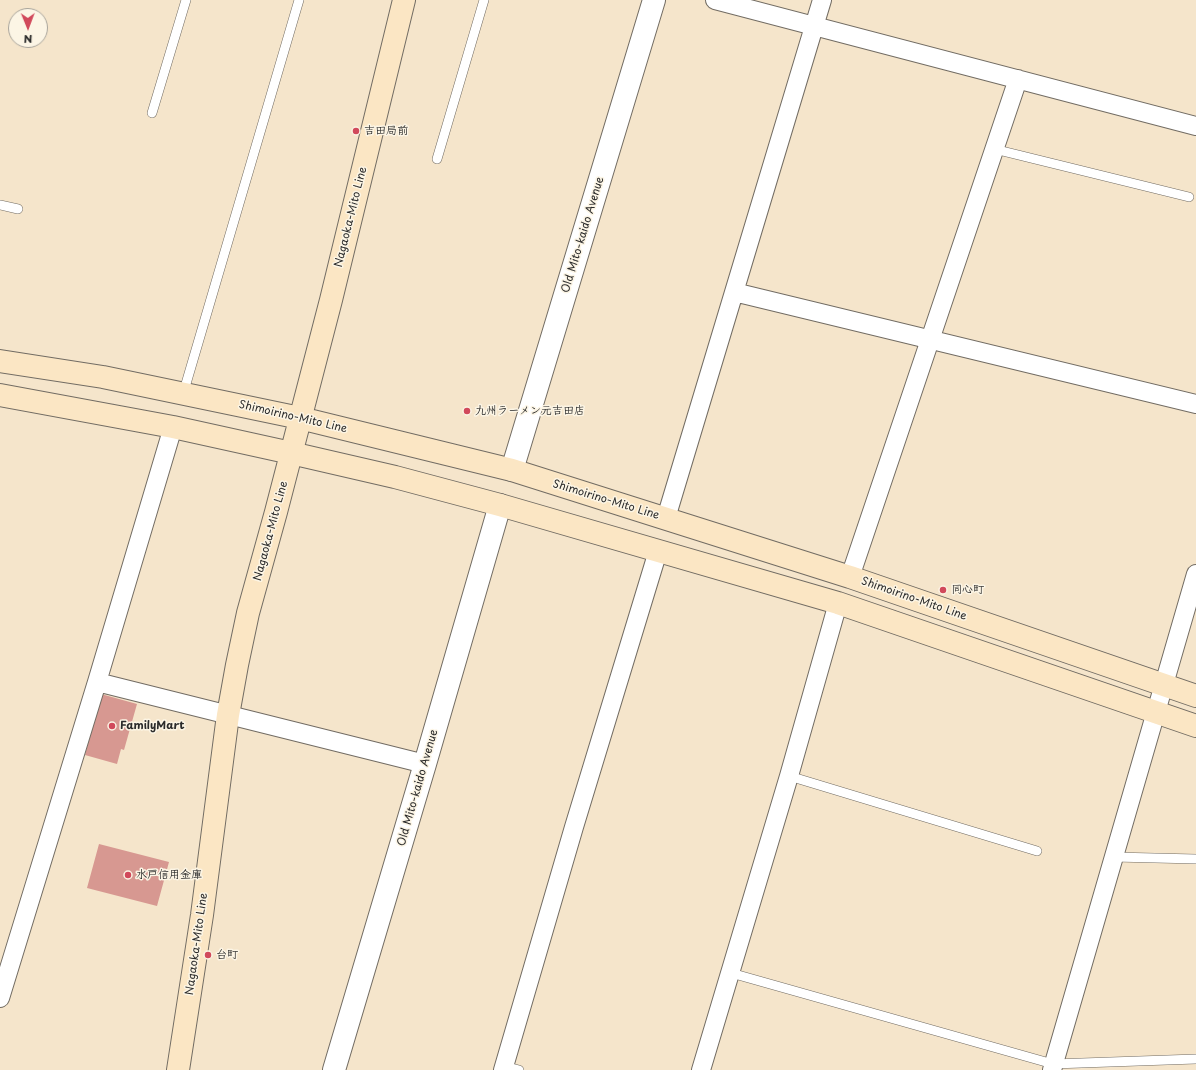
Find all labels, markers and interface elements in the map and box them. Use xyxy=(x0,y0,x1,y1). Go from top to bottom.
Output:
north arrow xyxy=(8,8,48,48)
text: N xyxy=(24,31,33,48)
place label: 吉田局前 xyxy=(364,124,408,138)
marker: 吉田局前 xyxy=(351,126,361,136)
street label: Nagaoka-Mito Line xyxy=(332,165,370,269)
street label: Old Mito-kaido Avenue xyxy=(559,175,607,295)
street label: Shimoirino-Mito Line xyxy=(238,398,348,436)
place label: 九州ラーメン元吉田店 xyxy=(475,404,585,418)
marker: 九州ラーメン元吉田店 xyxy=(462,406,472,416)
street label: Shimoirino-Mito Line xyxy=(551,477,661,523)
street label: Nagaoka-Mito Line xyxy=(251,480,291,582)
street label: Shimoirino-Mito Line xyxy=(859,575,969,623)
place label: 同心町 xyxy=(951,583,984,597)
marker: 同心町 xyxy=(938,585,948,595)
place label: FamilyMart xyxy=(120,719,185,733)
marker: FamilyMart xyxy=(107,721,117,731)
street label: Old Mito-kaido Avenue xyxy=(395,728,441,848)
place label: 水戸信用金庫 xyxy=(136,868,202,882)
marker: 水戸信用金庫 xyxy=(123,870,133,880)
street label: Nagaoka-Mito Line xyxy=(183,892,211,996)
place label: 台町 xyxy=(216,948,238,962)
marker: 台町 xyxy=(203,950,213,960)

